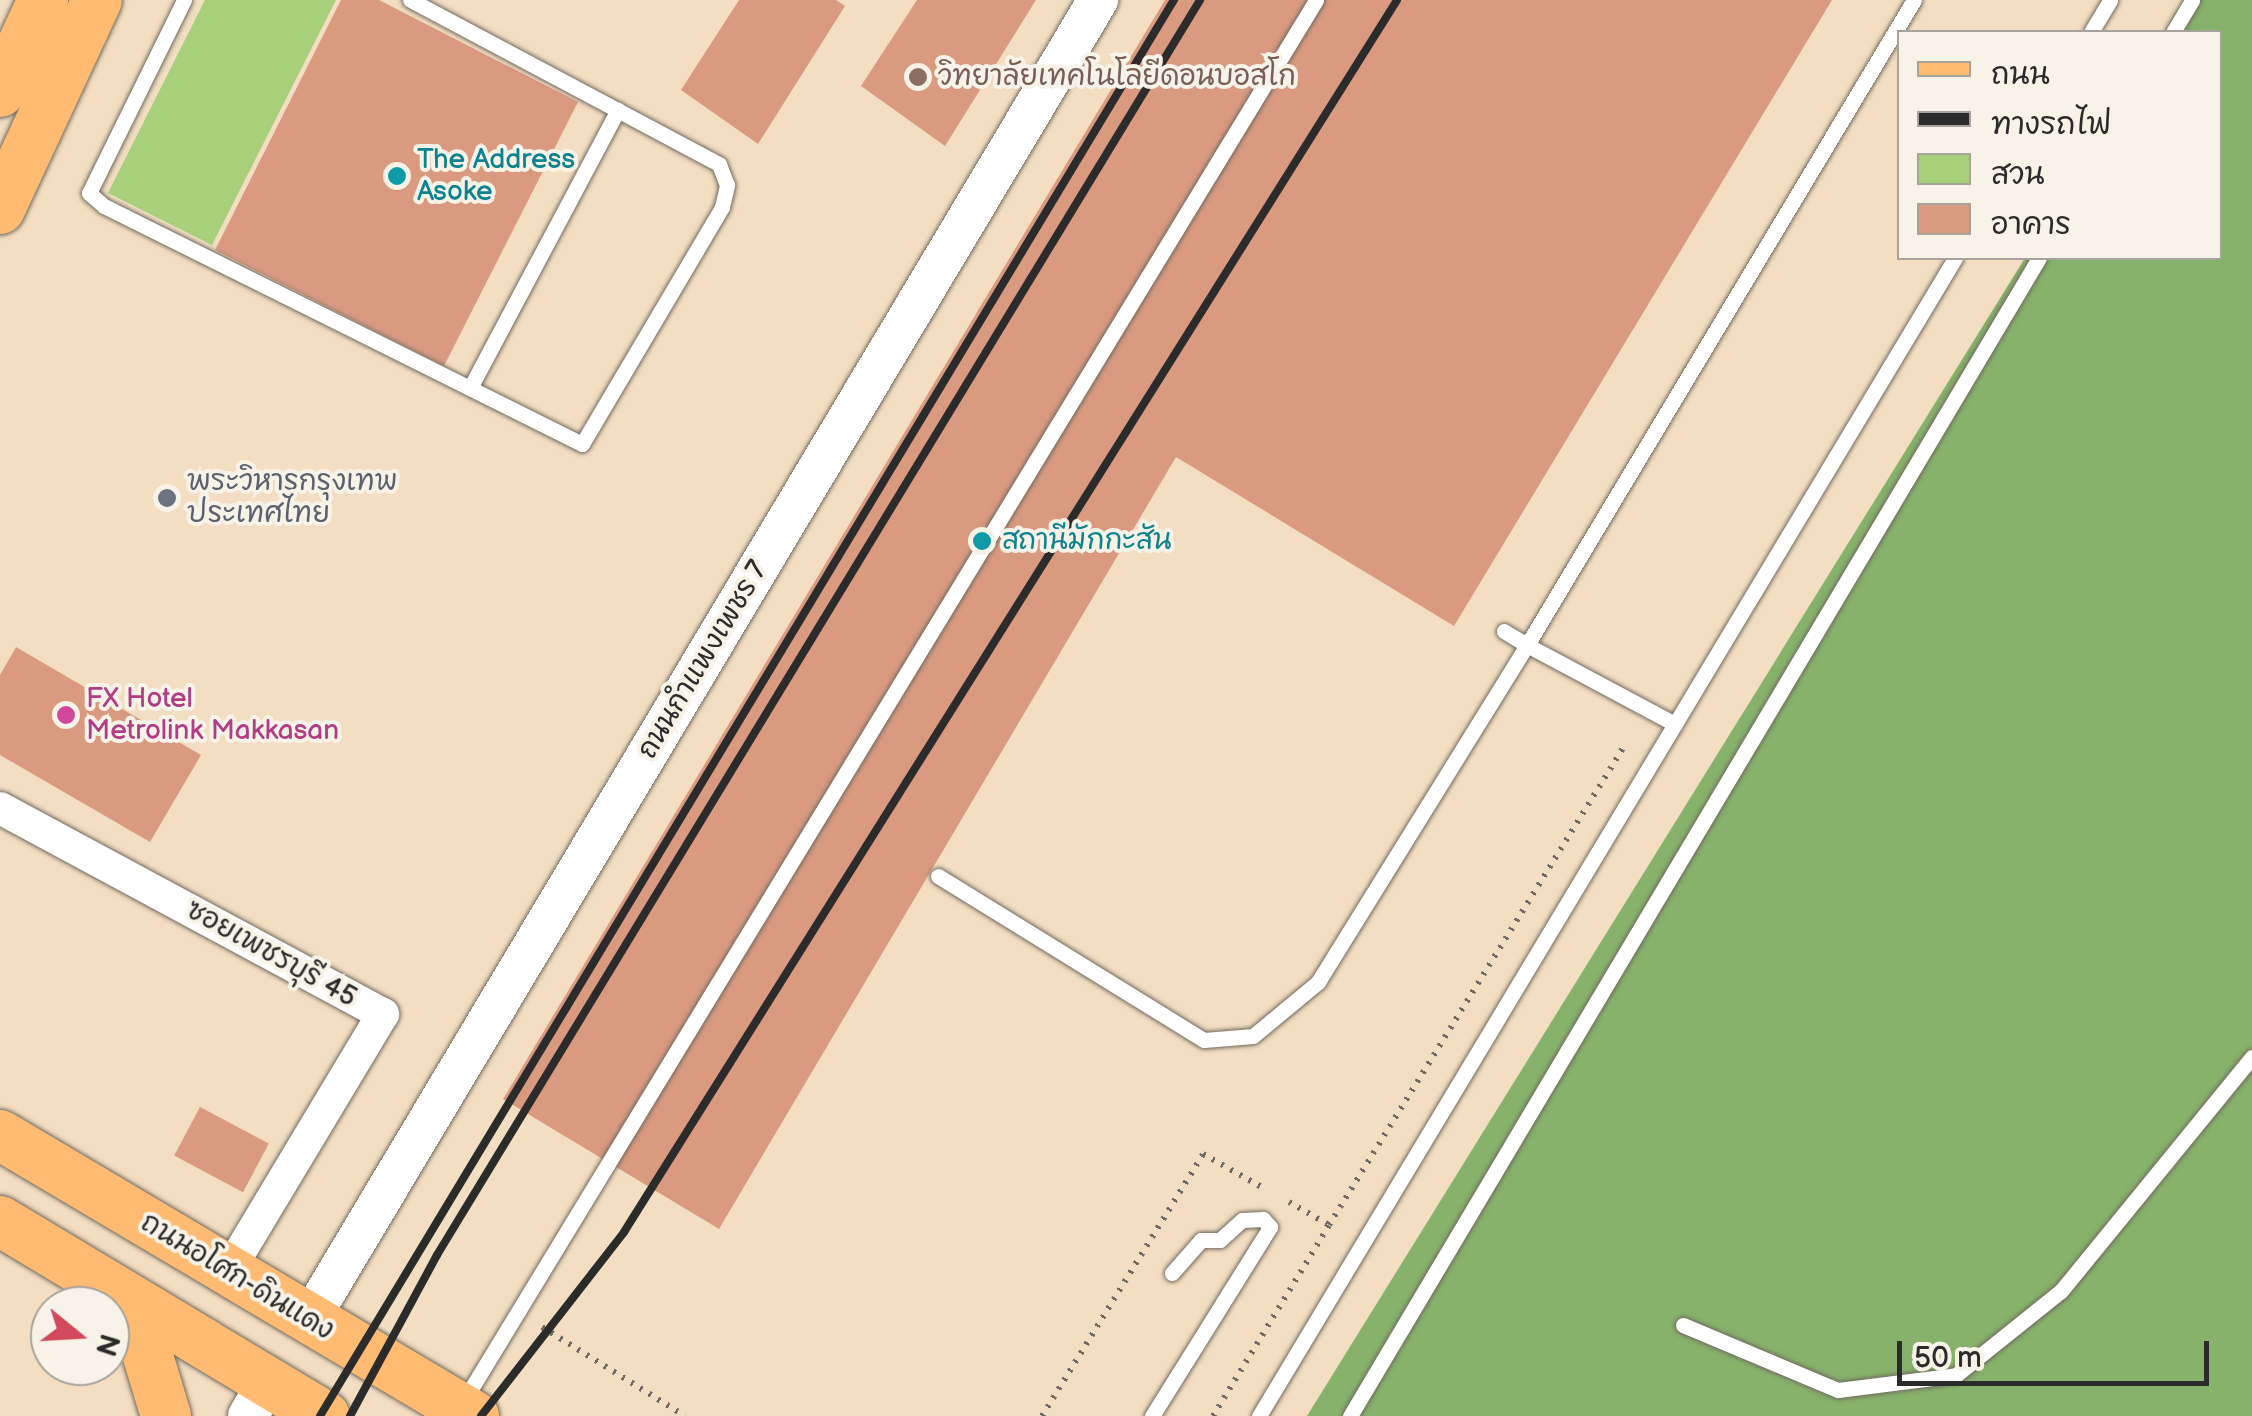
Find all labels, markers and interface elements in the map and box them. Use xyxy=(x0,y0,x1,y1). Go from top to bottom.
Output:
legend xyxy=(1897,30,2222,260)
text: ถนน xyxy=(1991,57,2050,93)
place label: วิทยาลัยเทคโนโลยีดอนบอสโก xyxy=(938,60,1296,94)
marker: วิทยาลัยเทคโนโลยีดอนบอสโก xyxy=(907,66,929,88)
text: ทางรถไฟ xyxy=(1991,107,2112,143)
place label: The Address Asoke xyxy=(417,143,575,209)
text: สวน xyxy=(1991,157,2045,193)
marker: The Address Asoke xyxy=(386,165,408,187)
text: อาคาร xyxy=(1991,207,2071,243)
place label: พระวิหารกรุงเทพ ประเทศไทย xyxy=(187,465,398,531)
marker: พระวิหารกรุงเทพ ประเทศไทย xyxy=(156,487,178,509)
place label: สถานีมักกะสัน xyxy=(1002,524,1171,558)
marker: สถานีมักกะสัน xyxy=(971,530,993,552)
street label: ถนนกำแพงเพชร 7 xyxy=(631,555,775,765)
place label: FX Hotel Metrolink Makkasan xyxy=(86,682,339,748)
marker: FX Hotel Metrolink Makkasan xyxy=(55,704,77,726)
street label: ซอยเพชรบุรี 45 xyxy=(180,893,362,1015)
street label: ถนนอโศก-ดินแดง xyxy=(134,1206,340,1348)
north arrow xyxy=(30,1286,130,1386)
scale bar xyxy=(1902,1321,2214,1383)
text: N xyxy=(88,1330,126,1360)
text: 50 m xyxy=(1914,1340,1982,1376)

